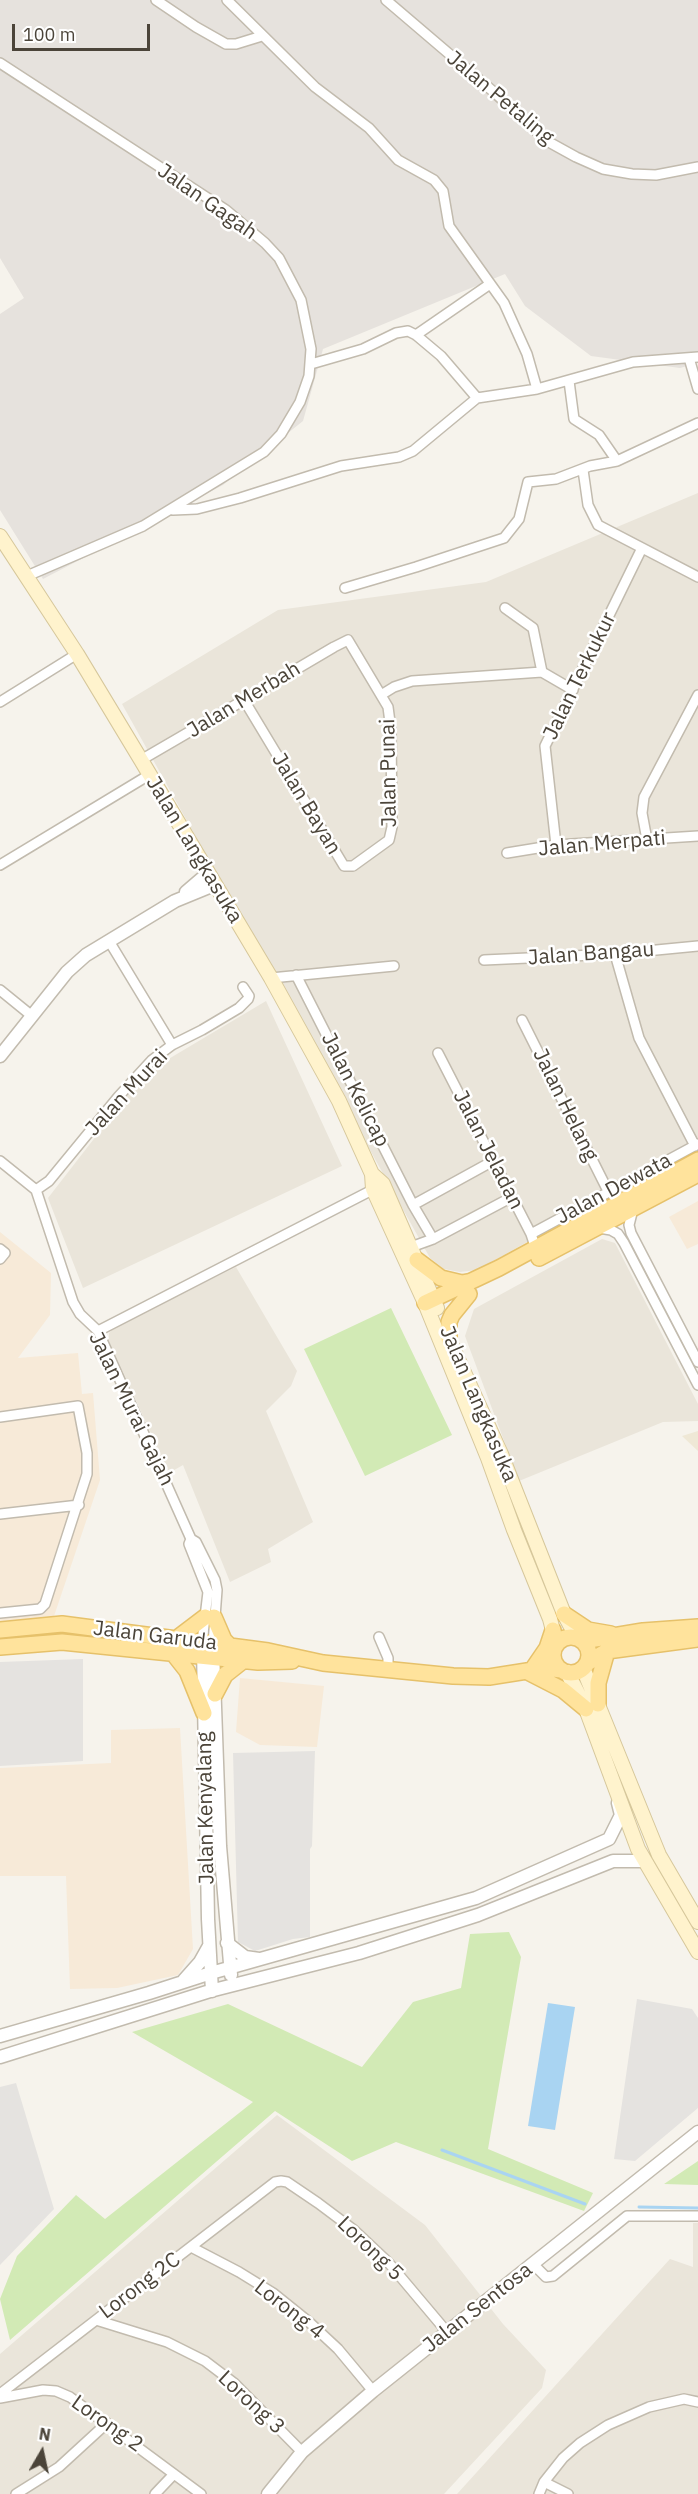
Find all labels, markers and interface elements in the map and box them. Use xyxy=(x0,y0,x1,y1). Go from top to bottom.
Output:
scale bar xyxy=(15,12,153,50)
text: 100 m xyxy=(23,23,75,46)
street label: Jalan Petaling xyxy=(441,46,559,150)
street label: Jalan Gagah xyxy=(152,158,262,246)
street label: Jalan Terkukur xyxy=(538,608,622,744)
street label: Jalan Merbah xyxy=(183,656,305,744)
street label: Jalan Punai xyxy=(375,718,403,828)
street label: Jalan Bayan xyxy=(266,749,346,859)
street label: Jalan Langkasuka xyxy=(140,772,248,928)
street label: Jalan Merpati xyxy=(537,826,667,862)
street label: Jalan Bangau xyxy=(527,937,655,971)
street label: Jalan Kelicap xyxy=(315,1029,395,1151)
street label: Jalan Murai xyxy=(81,1045,173,1141)
street label: Jalan Helang xyxy=(527,1045,603,1165)
street label: Jalan Jeladan xyxy=(447,1086,529,1214)
street label: Jalan Dewata xyxy=(552,1148,676,1230)
street label: Jalan Langkasuka xyxy=(434,1322,522,1486)
street label: Jalan Murai Gajah xyxy=(83,1328,179,1490)
street label: Jalan Garuda xyxy=(92,1616,218,1656)
street label: Jalan Kenyalang xyxy=(192,1731,220,1885)
street label: Lorong 5 xyxy=(332,2211,408,2287)
street label: Lorong 2C xyxy=(94,2247,186,2325)
street label: Jalan Sentosa xyxy=(418,2257,538,2359)
street label: Lorong 4 xyxy=(249,2275,329,2345)
street label: Lorong 3 xyxy=(212,2366,290,2440)
street label: Lorong 2 xyxy=(66,2390,148,2458)
north arrow xyxy=(12,2422,72,2482)
text: N xyxy=(38,2423,52,2445)

